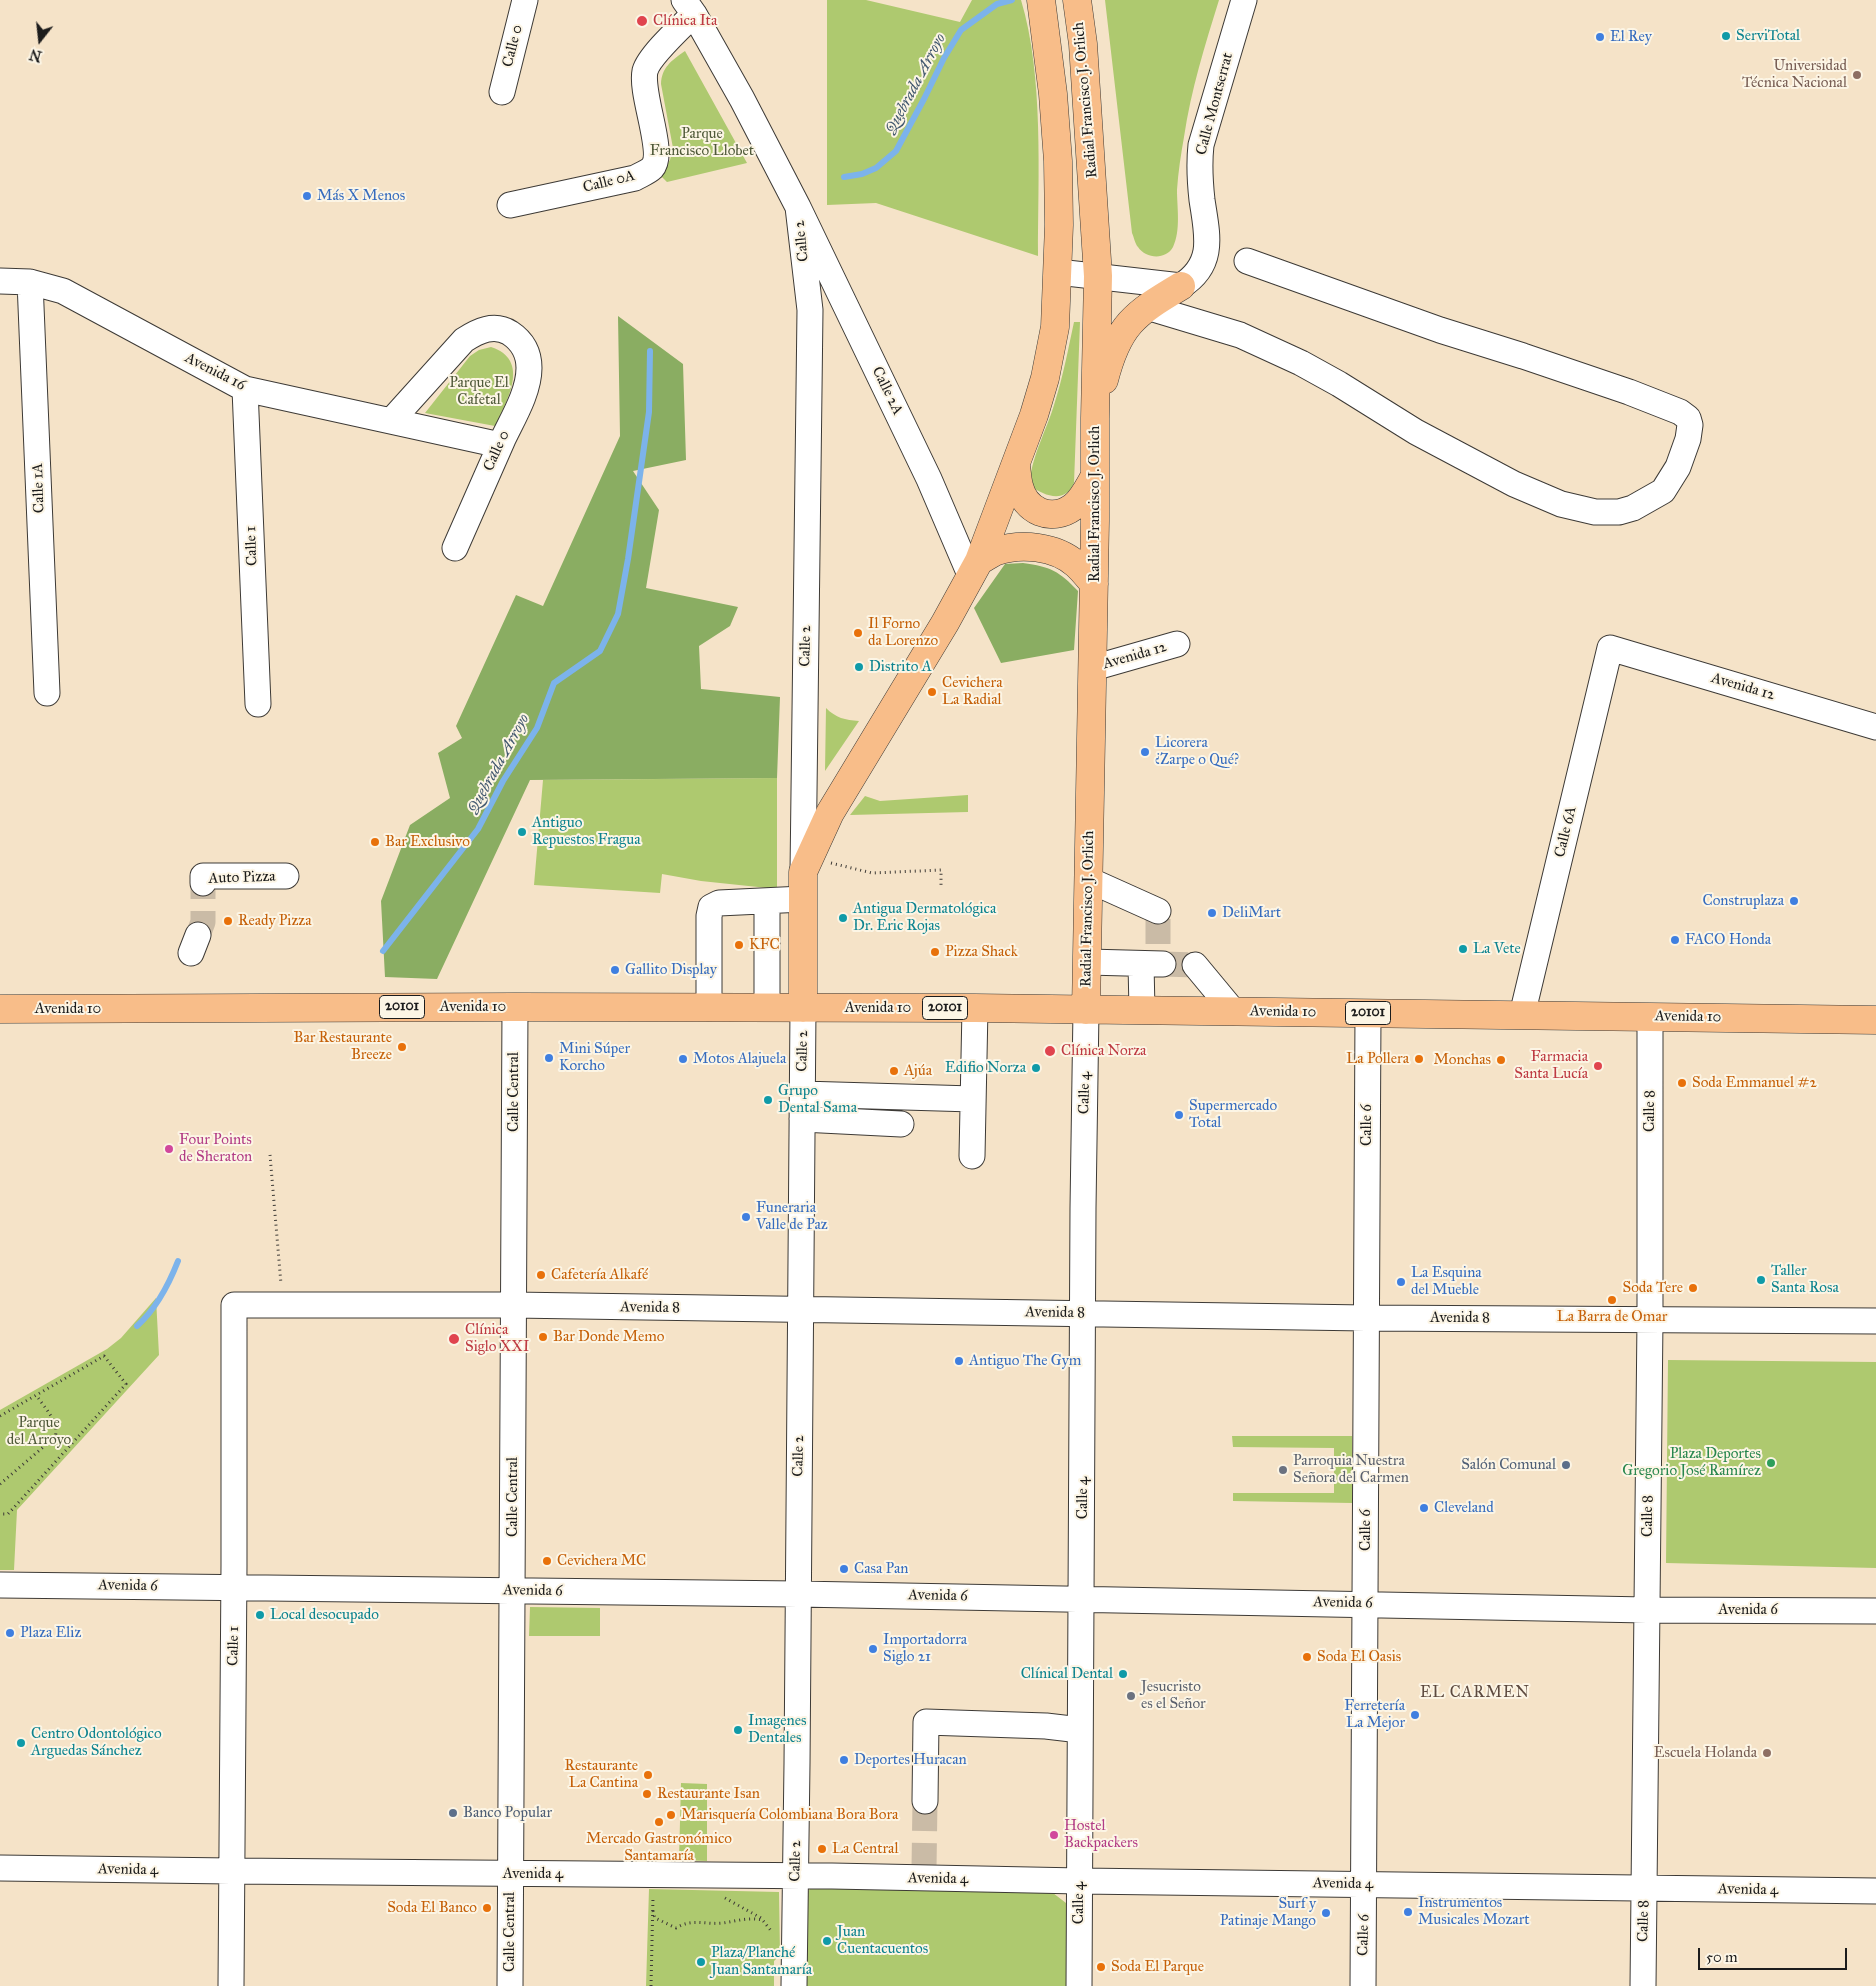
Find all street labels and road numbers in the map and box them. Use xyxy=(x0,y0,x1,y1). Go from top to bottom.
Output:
street label: Radial Francisco J. Orlich xyxy=(1070,21,1102,179)
street label: Calle 0 xyxy=(499,23,527,69)
street label: Calle Montserrat xyxy=(1193,51,1237,157)
street label: Calle 0A xyxy=(581,167,637,197)
street label: Calle 2 xyxy=(791,219,813,263)
street label: Avenida 16 xyxy=(182,349,248,395)
street label: Calle 2A xyxy=(868,364,906,418)
street label: Radial Francisco J. Orlich xyxy=(1086,426,1104,582)
street label: Calle 0 xyxy=(480,428,514,474)
street label: Calle 1A xyxy=(29,463,49,513)
street label: Calle 1 xyxy=(242,526,262,566)
street label: Calle 2 xyxy=(797,625,815,667)
street label: Avenida 12 xyxy=(1101,638,1169,674)
street label: Avenida 12 xyxy=(1709,669,1777,705)
street label: Calle 6A xyxy=(1551,805,1581,859)
street label: Radial Francisco J. Orlich xyxy=(1078,831,1098,987)
street label: Auto Pizza xyxy=(208,868,276,888)
road number: 20101 xyxy=(380,996,424,1019)
road number: 20101 xyxy=(922,996,968,1020)
street label: Avenida 10 xyxy=(440,998,506,1016)
street label: Avenida 10 xyxy=(845,999,911,1017)
street label: Avenida 10 xyxy=(35,1000,101,1018)
road number: 20101 xyxy=(1346,1001,1390,1024)
street label: Avenida 10 xyxy=(1250,1002,1316,1022)
street label: Avenida 10 xyxy=(1655,1007,1721,1027)
street label: Calle 2 xyxy=(794,1030,812,1072)
street label: Calle Central xyxy=(505,1052,523,1132)
street label: Calle 4 xyxy=(1076,1072,1094,1114)
street label: Calle 8 xyxy=(1641,1090,1659,1132)
street label: Calle 6 xyxy=(1358,1104,1376,1146)
street label: Avenida 8 xyxy=(620,1298,680,1318)
street label: Avenida 8 xyxy=(1025,1303,1085,1323)
street label: Avenida 8 xyxy=(1430,1309,1490,1327)
street label: Calle 2 xyxy=(790,1435,808,1477)
street label: Calle Central xyxy=(504,1457,522,1537)
street label: Calle 4 xyxy=(1074,1477,1092,1519)
street label: Calle 8 xyxy=(1639,1495,1657,1537)
street label: Calle 6 xyxy=(1357,1509,1375,1551)
street label: Avenida 6 xyxy=(98,1576,158,1596)
street label: Avenida 6 xyxy=(503,1581,563,1601)
street label: Avenida 6 xyxy=(908,1586,968,1606)
street label: Avenida 6 xyxy=(1313,1593,1373,1613)
street label: Avenida 6 xyxy=(1718,1601,1778,1619)
street label: Calle 1 xyxy=(225,1626,243,1666)
street label: Calle 2 xyxy=(787,1840,805,1882)
street label: Avenida 4 xyxy=(98,1860,158,1880)
street label: Avenida 4 xyxy=(503,1865,563,1883)
street label: Avenida 4 xyxy=(908,1869,968,1889)
street label: Avenida 4 xyxy=(1313,1874,1373,1894)
street label: Avenida 4 xyxy=(1718,1880,1778,1900)
street label: Calle 4 xyxy=(1070,1882,1088,1924)
street label: Calle Central xyxy=(501,1892,519,1972)
street label: Calle 8 xyxy=(1635,1900,1653,1942)
street label: Calle 6 xyxy=(1355,1914,1373,1956)

